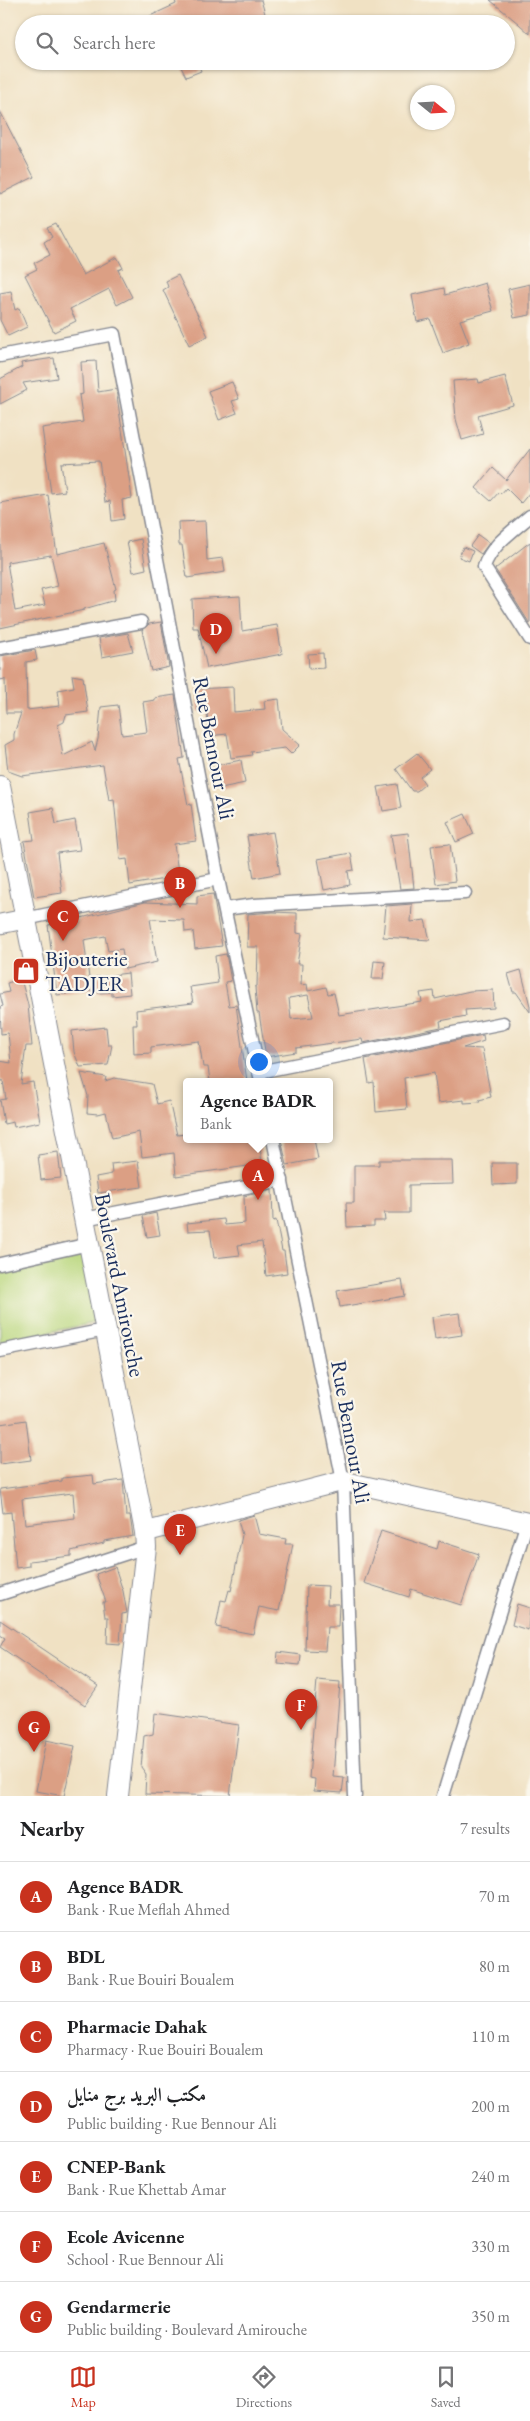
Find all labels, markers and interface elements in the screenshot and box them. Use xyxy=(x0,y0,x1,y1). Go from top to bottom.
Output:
search box xyxy=(15,15,515,70)
icon: search xyxy=(33,29,61,57)
text: Search here xyxy=(73,30,155,55)
north arrow xyxy=(410,85,455,130)
pin: D xyxy=(200,613,232,654)
street label: Rue Bennour Ali xyxy=(186,674,242,822)
pin: B xyxy=(164,867,196,908)
pin: C xyxy=(47,900,79,941)
place label: Bijouterie TADJER xyxy=(45,944,128,998)
shop icon: Bijouterie TADJER xyxy=(11,956,41,986)
your location xyxy=(246,1049,272,1075)
popup xyxy=(183,1078,333,1143)
text: Agence BADR xyxy=(200,1088,316,1113)
text: Bank xyxy=(200,1113,232,1134)
pin: A xyxy=(242,1159,274,1200)
street label: Boulevard Amirouche xyxy=(88,1191,152,1380)
street label: Rue Bennour Ali xyxy=(324,1358,378,1506)
pin: E xyxy=(164,1514,196,1555)
pin: F xyxy=(285,1689,317,1730)
pin: G xyxy=(18,1711,50,1752)
text: Nearby xyxy=(20,1815,84,1842)
text: 7 results xyxy=(460,1818,510,1839)
text: Agence BADR xyxy=(67,1874,183,1899)
text: A xyxy=(30,1886,42,1907)
text: 70 m xyxy=(479,1886,510,1907)
text: Bank · Rue Meflah Ahmed xyxy=(67,1899,230,1920)
text: BDL xyxy=(67,1944,105,1969)
text: B xyxy=(31,1956,41,1977)
text: 80 m xyxy=(479,1956,510,1977)
text: Bank · Rue Bouiri Boualem xyxy=(67,1969,234,1990)
text: Pharmacie Dahak xyxy=(67,2014,207,2039)
text: C xyxy=(30,2026,42,2047)
text: 110 m xyxy=(471,2026,510,2047)
text: Pharmacy · Rue Bouiri Boualem xyxy=(67,2039,264,2060)
text: مكتب البريد برج منايل xyxy=(67,2082,206,2107)
text: D xyxy=(30,2096,42,2117)
text: 200 m xyxy=(471,2096,510,2117)
text: Public building · Rue Bennour Ali xyxy=(67,2113,277,2134)
text: CNEP-Bank xyxy=(67,2154,166,2179)
text: E xyxy=(31,2166,41,2187)
text: 240 m xyxy=(471,2166,510,2187)
text: Bank · Rue Khettab Amar xyxy=(67,2179,226,2200)
text: Ecole Avicenne xyxy=(67,2224,184,2249)
text: F xyxy=(32,2236,40,2257)
text: 330 m xyxy=(471,2236,510,2257)
text: School · Rue Bennour Ali xyxy=(67,2249,224,2270)
text: Gendarmerie xyxy=(67,2294,171,2319)
text: G xyxy=(30,2306,42,2327)
text: 350 m xyxy=(471,2306,510,2327)
text: Public building · Boulevard Amirouche xyxy=(67,2319,307,2340)
tab: Map xyxy=(69,2363,97,2411)
tab: Directions xyxy=(236,2363,292,2411)
tab: Saved xyxy=(431,2363,461,2411)

